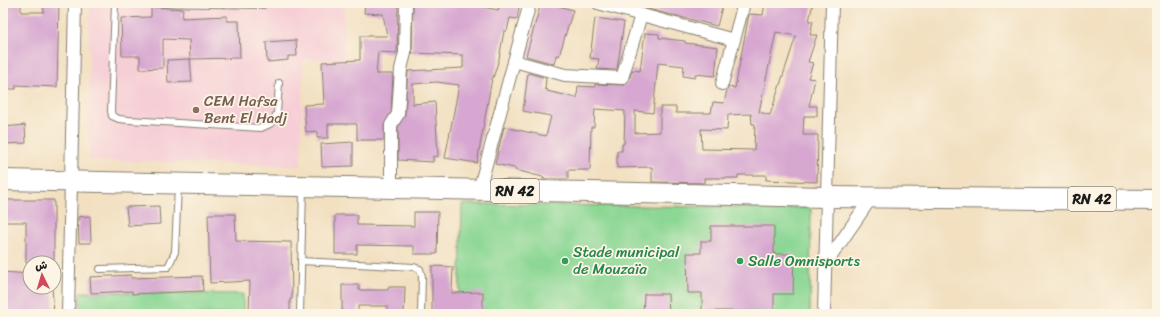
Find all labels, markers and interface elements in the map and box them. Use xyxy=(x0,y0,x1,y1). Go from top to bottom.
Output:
place label: CEM Hafsa Bent El Hadj xyxy=(204,88,287,131)
marker: CEM Hafsa Bent El Hadj xyxy=(191,105,201,115)
road number: RN 42 xyxy=(491,179,539,203)
road number: RN 42 xyxy=(1068,187,1116,211)
place label: Stade municipal de Mouzaïa xyxy=(573,239,680,282)
place label: Salle Omnisports xyxy=(748,248,861,274)
north arrow xyxy=(22,255,62,295)
text: ش xyxy=(34,256,48,276)
marker: Stade municipal de Mouzaïa xyxy=(560,256,570,266)
marker: Salle Omnisports xyxy=(735,256,745,266)

